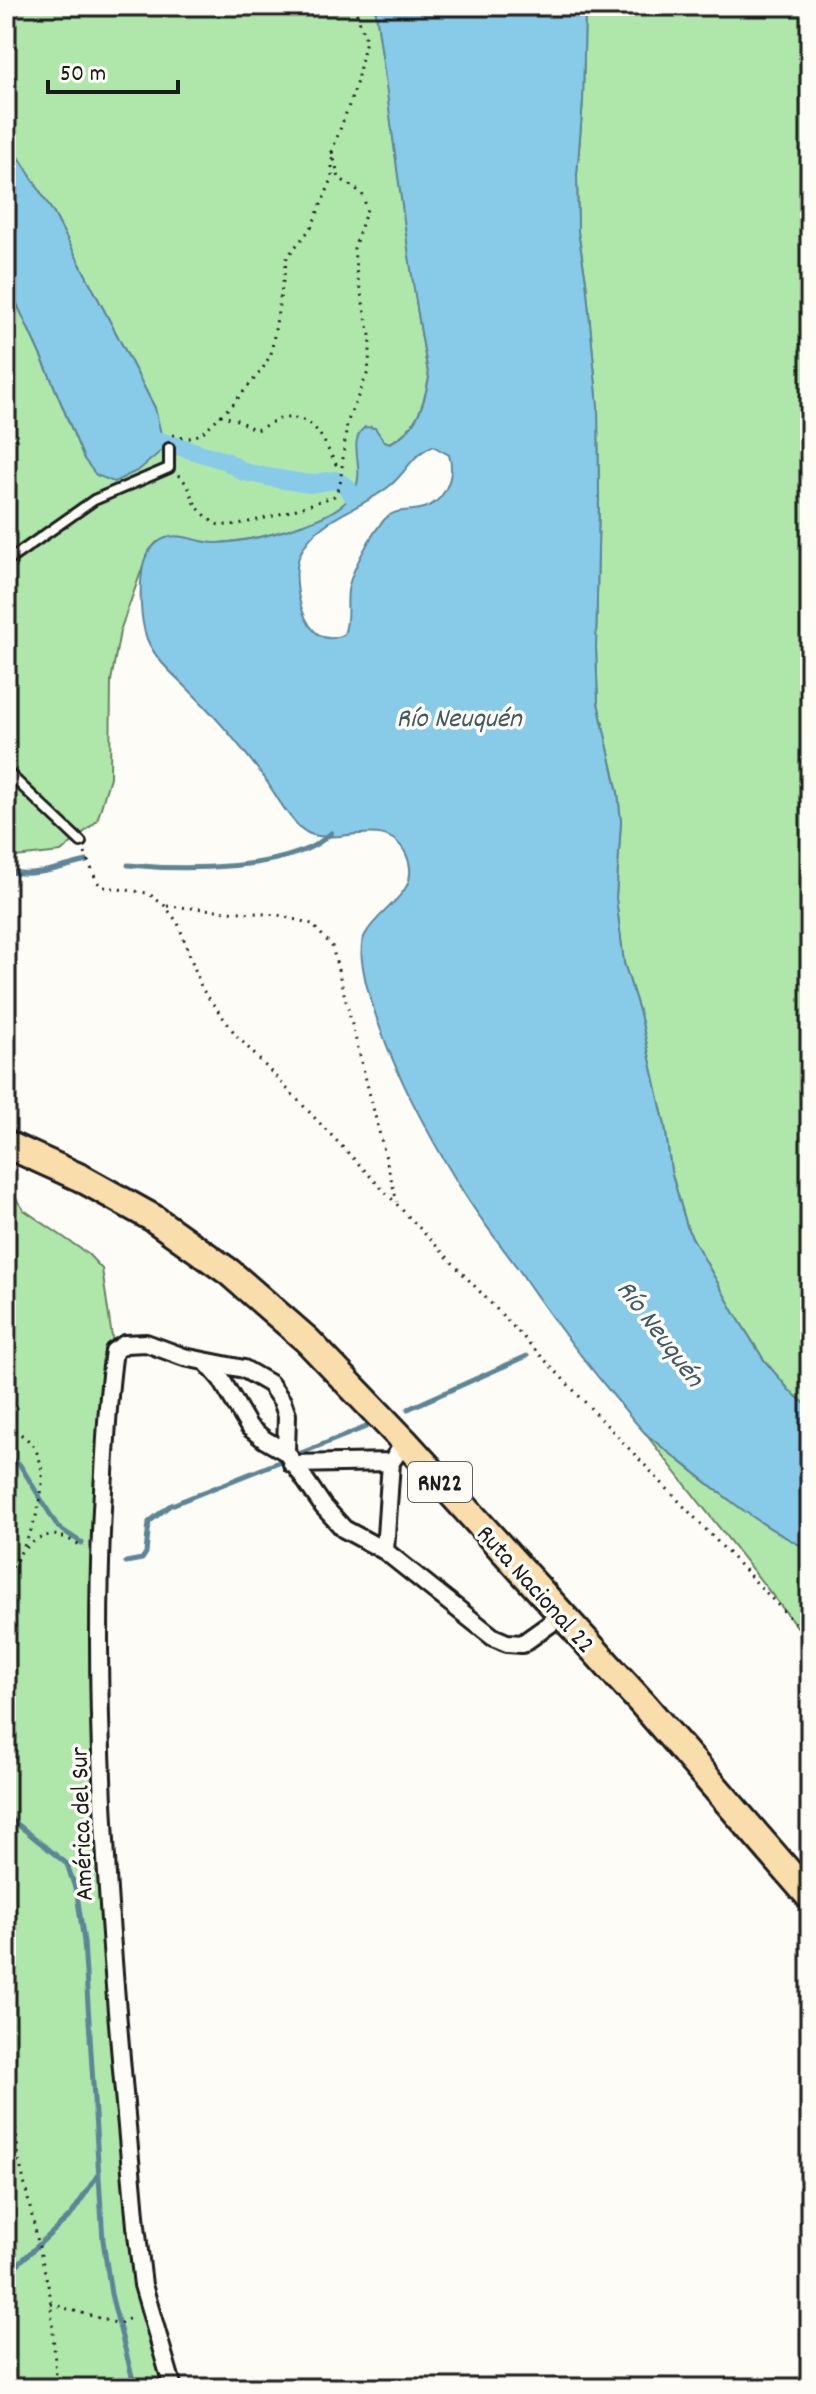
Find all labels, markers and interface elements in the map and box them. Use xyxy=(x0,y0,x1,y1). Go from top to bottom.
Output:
scale bar xyxy=(48,44,178,94)
text: 50 m xyxy=(60,58,106,92)
water label: Río Neuquén xyxy=(396,701,523,741)
water label: Río Neuquén xyxy=(604,1273,712,1398)
road number: RN22 xyxy=(408,1462,472,1502)
street label: Ruta Nacional 22 xyxy=(466,1518,603,1663)
street label: América del Sur xyxy=(62,1746,105,1902)

